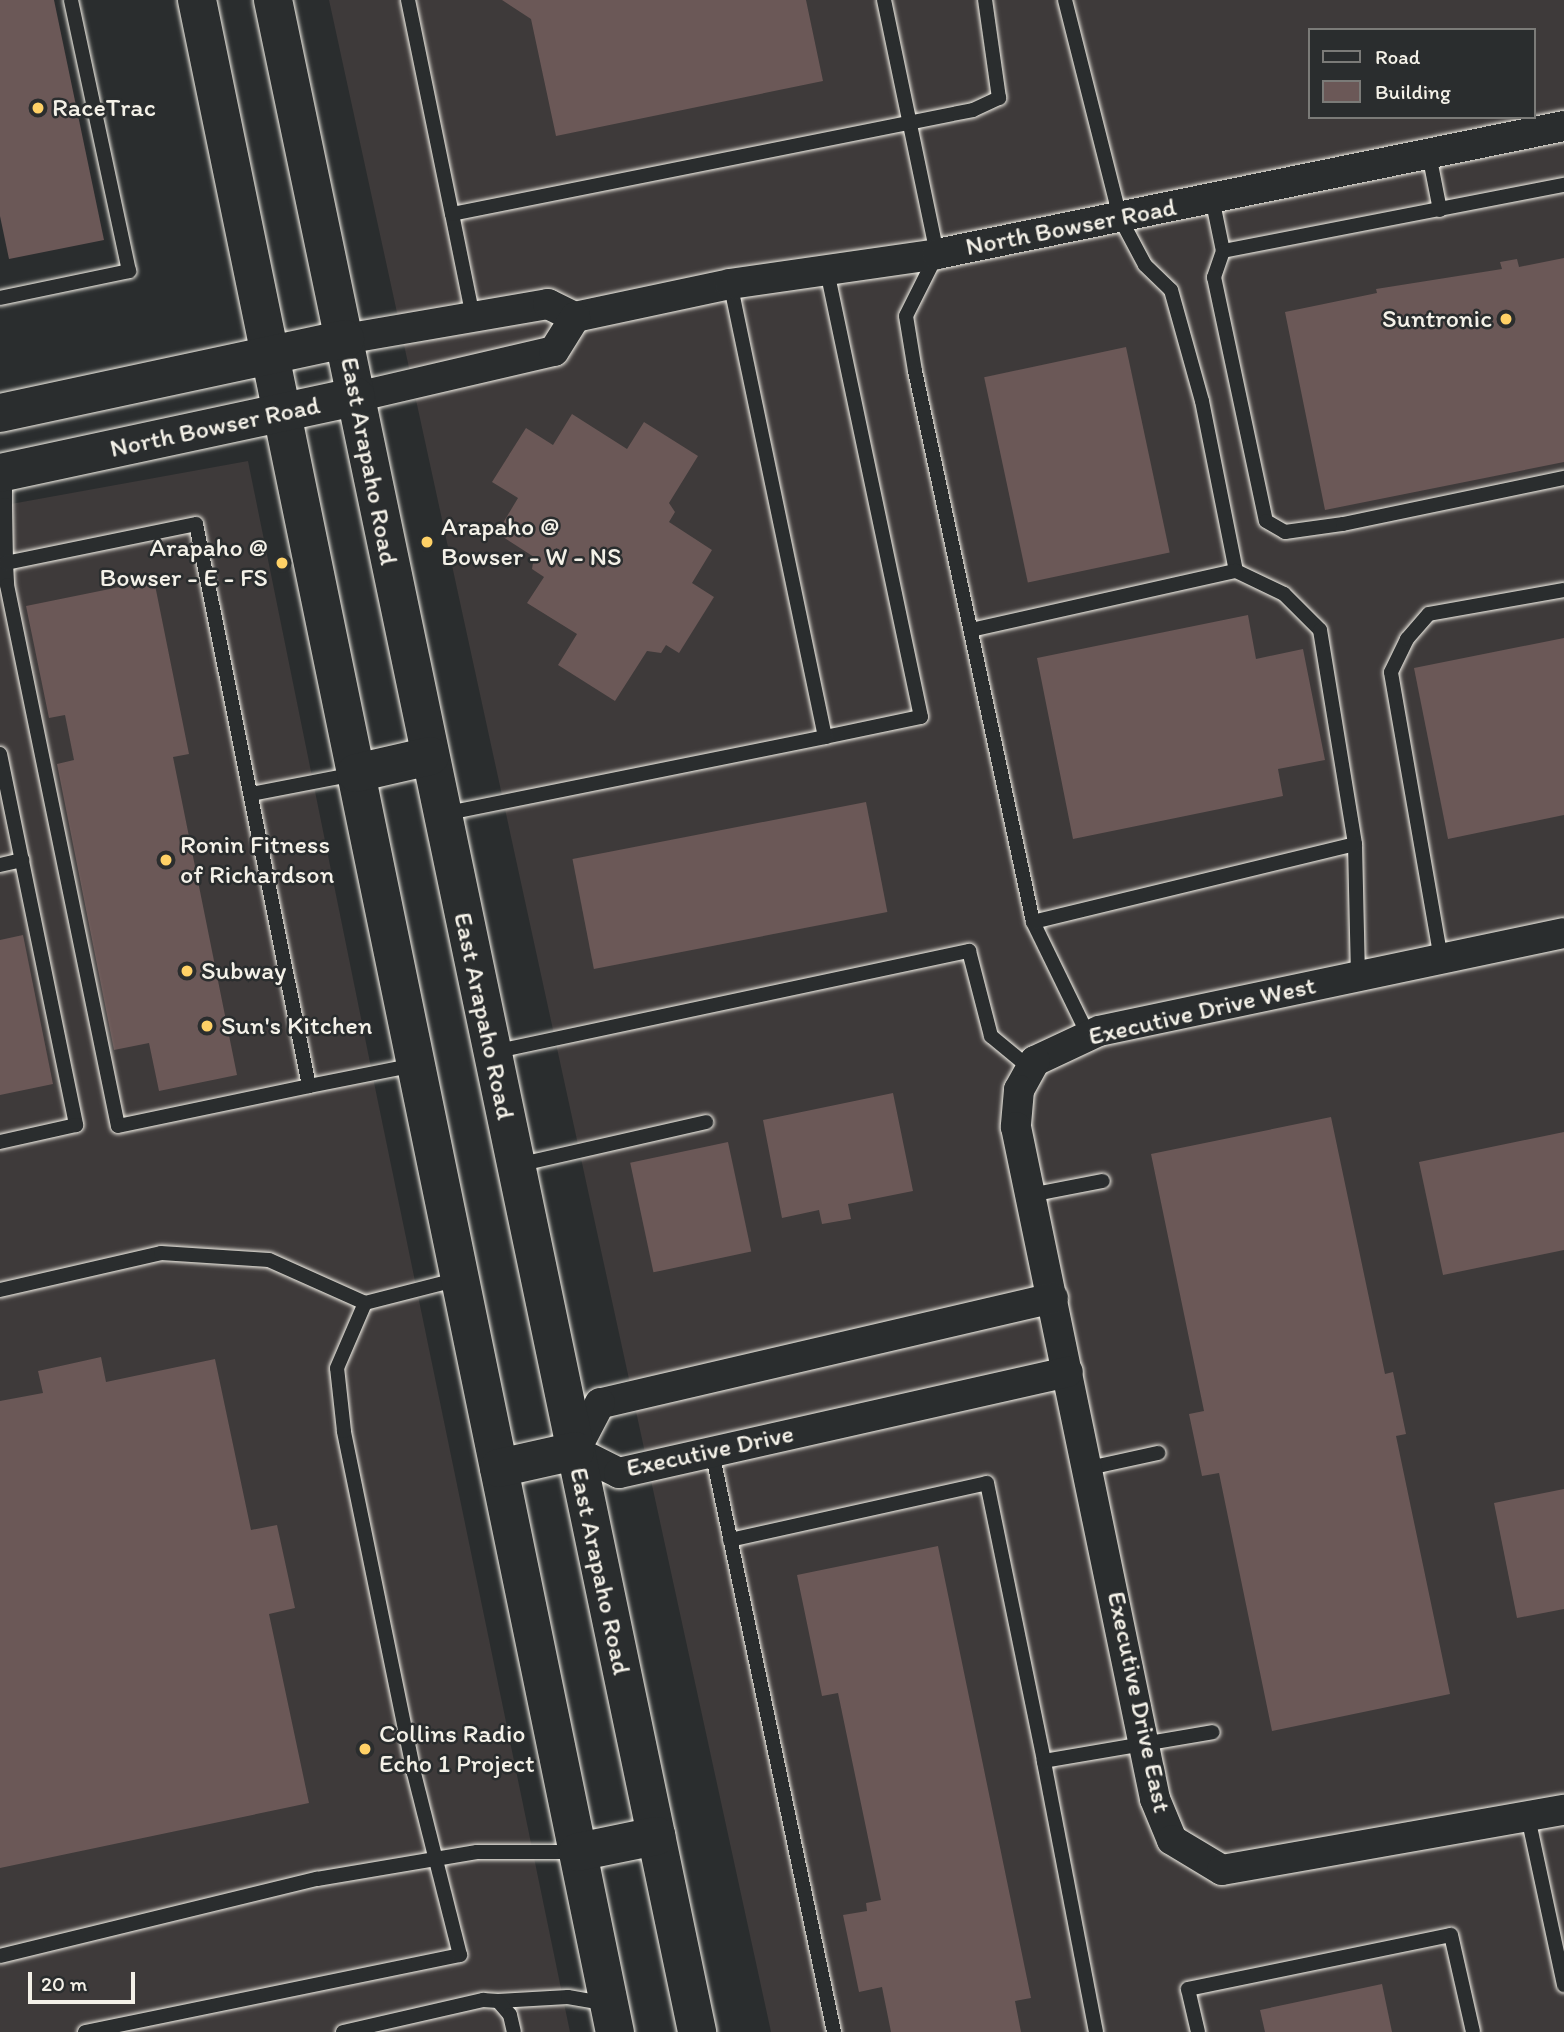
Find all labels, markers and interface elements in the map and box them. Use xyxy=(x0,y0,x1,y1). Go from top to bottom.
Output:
legend xyxy=(1308,28,1536,119)
text: Road xyxy=(1375,44,1420,69)
text: Building xyxy=(1375,79,1451,104)
place label: RaceTrac xyxy=(52,92,156,124)
marker: RaceTrac xyxy=(30,100,46,116)
street label: North Bowser Road xyxy=(963,191,1179,263)
place label: Suntronic xyxy=(1382,303,1492,335)
marker: Suntronic xyxy=(1498,311,1514,327)
street label: East Arapaho Road xyxy=(334,355,404,567)
street label: North Bowser Road xyxy=(107,389,323,465)
place label: Arapaho @ Bowser - W - NS xyxy=(441,511,622,572)
place label: Arapaho @ Bowser - E - FS xyxy=(99,532,268,594)
marker: Arapaho @ Bowser - W - NS xyxy=(419,534,435,550)
marker: Arapaho @ Bowser - E - FS xyxy=(274,555,290,571)
place label: Ronin Fitness of Richardson xyxy=(180,829,334,890)
marker: Ronin Fitness of Richardson xyxy=(158,852,174,868)
street label: East Arapaho Road xyxy=(447,910,521,1122)
place label: Subway xyxy=(201,955,286,987)
marker: Subway xyxy=(179,963,195,979)
street label: Executive Drive West xyxy=(1086,970,1318,1052)
place label: Sun's Kitchen xyxy=(221,1010,373,1042)
marker: Sun's Kitchen xyxy=(199,1018,215,1034)
street label: Executive Drive xyxy=(623,1418,797,1484)
street label: East Arapaho Road xyxy=(563,1465,637,1677)
street label: Executive Drive East xyxy=(1100,1588,1178,1816)
place label: Collins Radio Echo 1 Project xyxy=(379,1718,535,1780)
marker: Collins Radio Echo 1 Project xyxy=(357,1741,373,1757)
scale bar xyxy=(32,1958,138,2002)
text: 20 m xyxy=(41,1971,87,1996)

